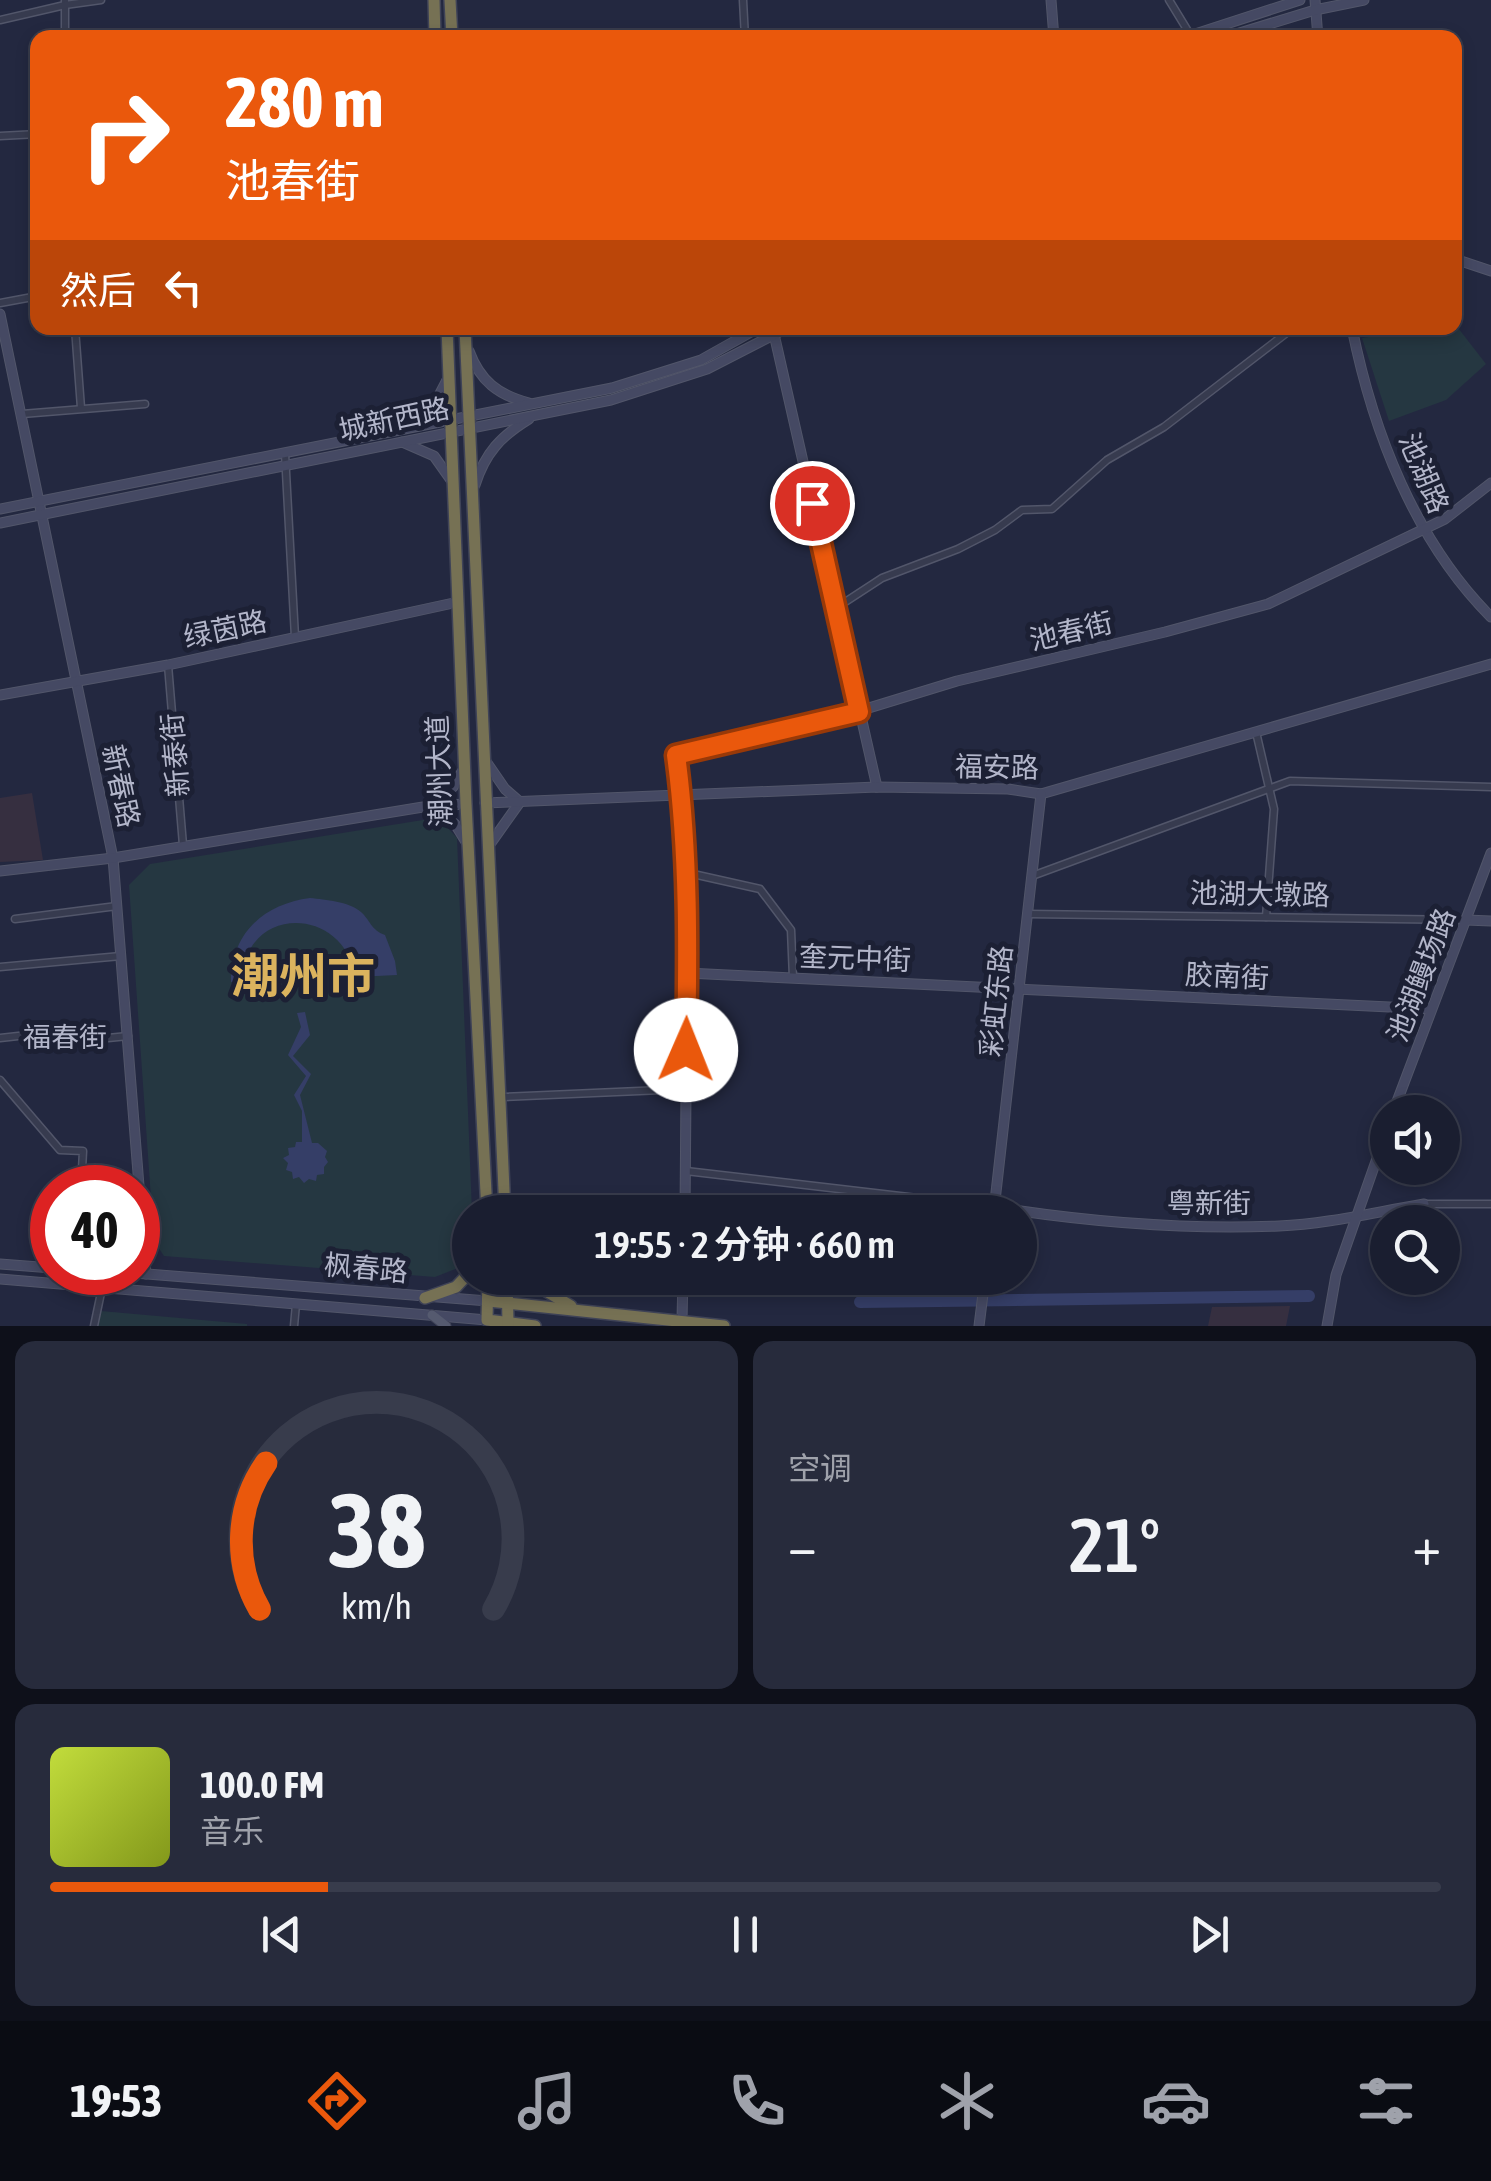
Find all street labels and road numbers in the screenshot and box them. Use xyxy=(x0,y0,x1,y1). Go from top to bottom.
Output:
street label: 城新西路 xyxy=(336,392,452,446)
street label: 池湖路 xyxy=(1393,428,1455,518)
street label: 绿茵路 xyxy=(181,605,269,653)
street label: 池春街 xyxy=(1026,606,1116,656)
street label: 新泰街 xyxy=(155,712,195,798)
street label: 潮州大道 xyxy=(421,714,457,828)
street label: 新春路 xyxy=(97,742,145,830)
street label: 福安路 xyxy=(955,750,1039,784)
street label: 池湖大墩路 xyxy=(1190,877,1330,911)
street label: 池湖鳗场路 xyxy=(1381,904,1461,1046)
street label: 奎元中街 xyxy=(798,940,912,976)
street label: 彩虹东路 xyxy=(974,944,1018,1058)
street label: 胶南街 xyxy=(1184,958,1270,994)
street label: 福春街 xyxy=(23,1021,107,1053)
street label: 粤新街 xyxy=(1167,1187,1251,1219)
street label: 枫春路 xyxy=(323,1248,409,1288)

